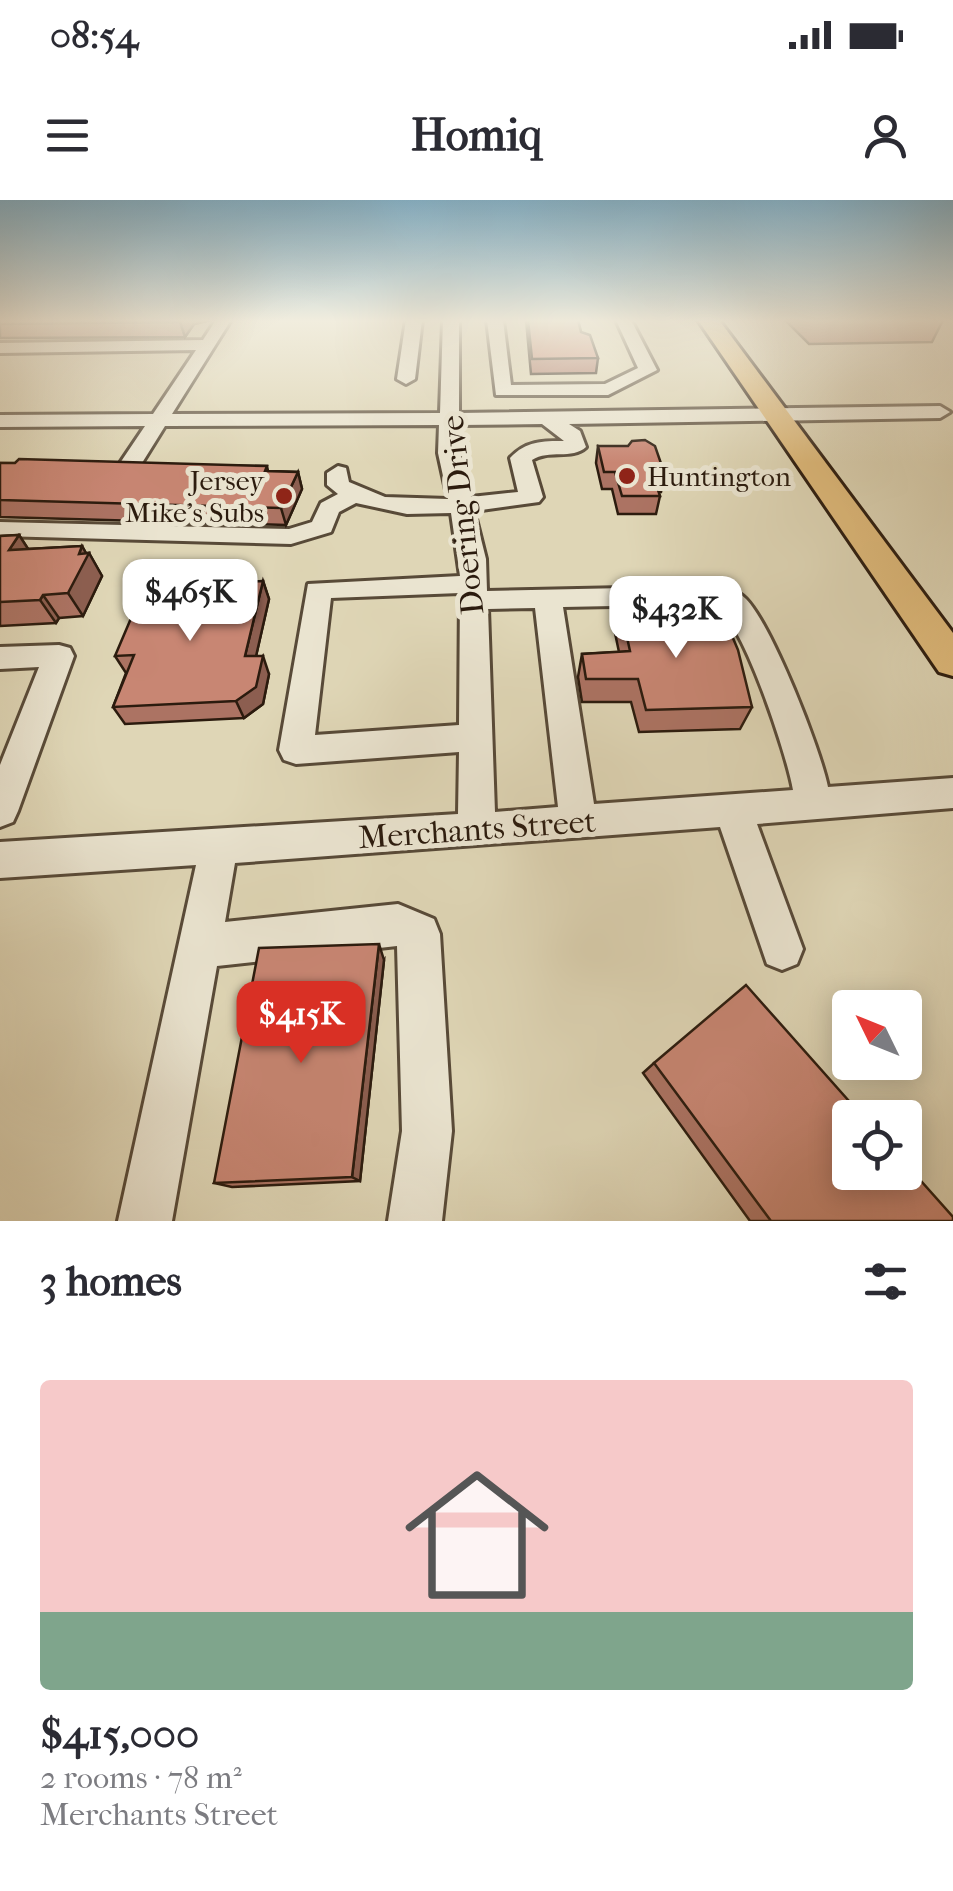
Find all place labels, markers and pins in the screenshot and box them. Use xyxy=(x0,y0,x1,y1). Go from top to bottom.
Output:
place label: Huntington xyxy=(647,460,791,493)
place label: Jersey Mike's Subs xyxy=(125,464,265,529)
marker: Huntington xyxy=(616,465,638,487)
marker: Jersey Mike's Subs xyxy=(273,485,295,507)
pin: $465K xyxy=(120,559,260,644)
pin: $432K xyxy=(606,576,746,661)
pin: $415K xyxy=(231,981,371,1066)

